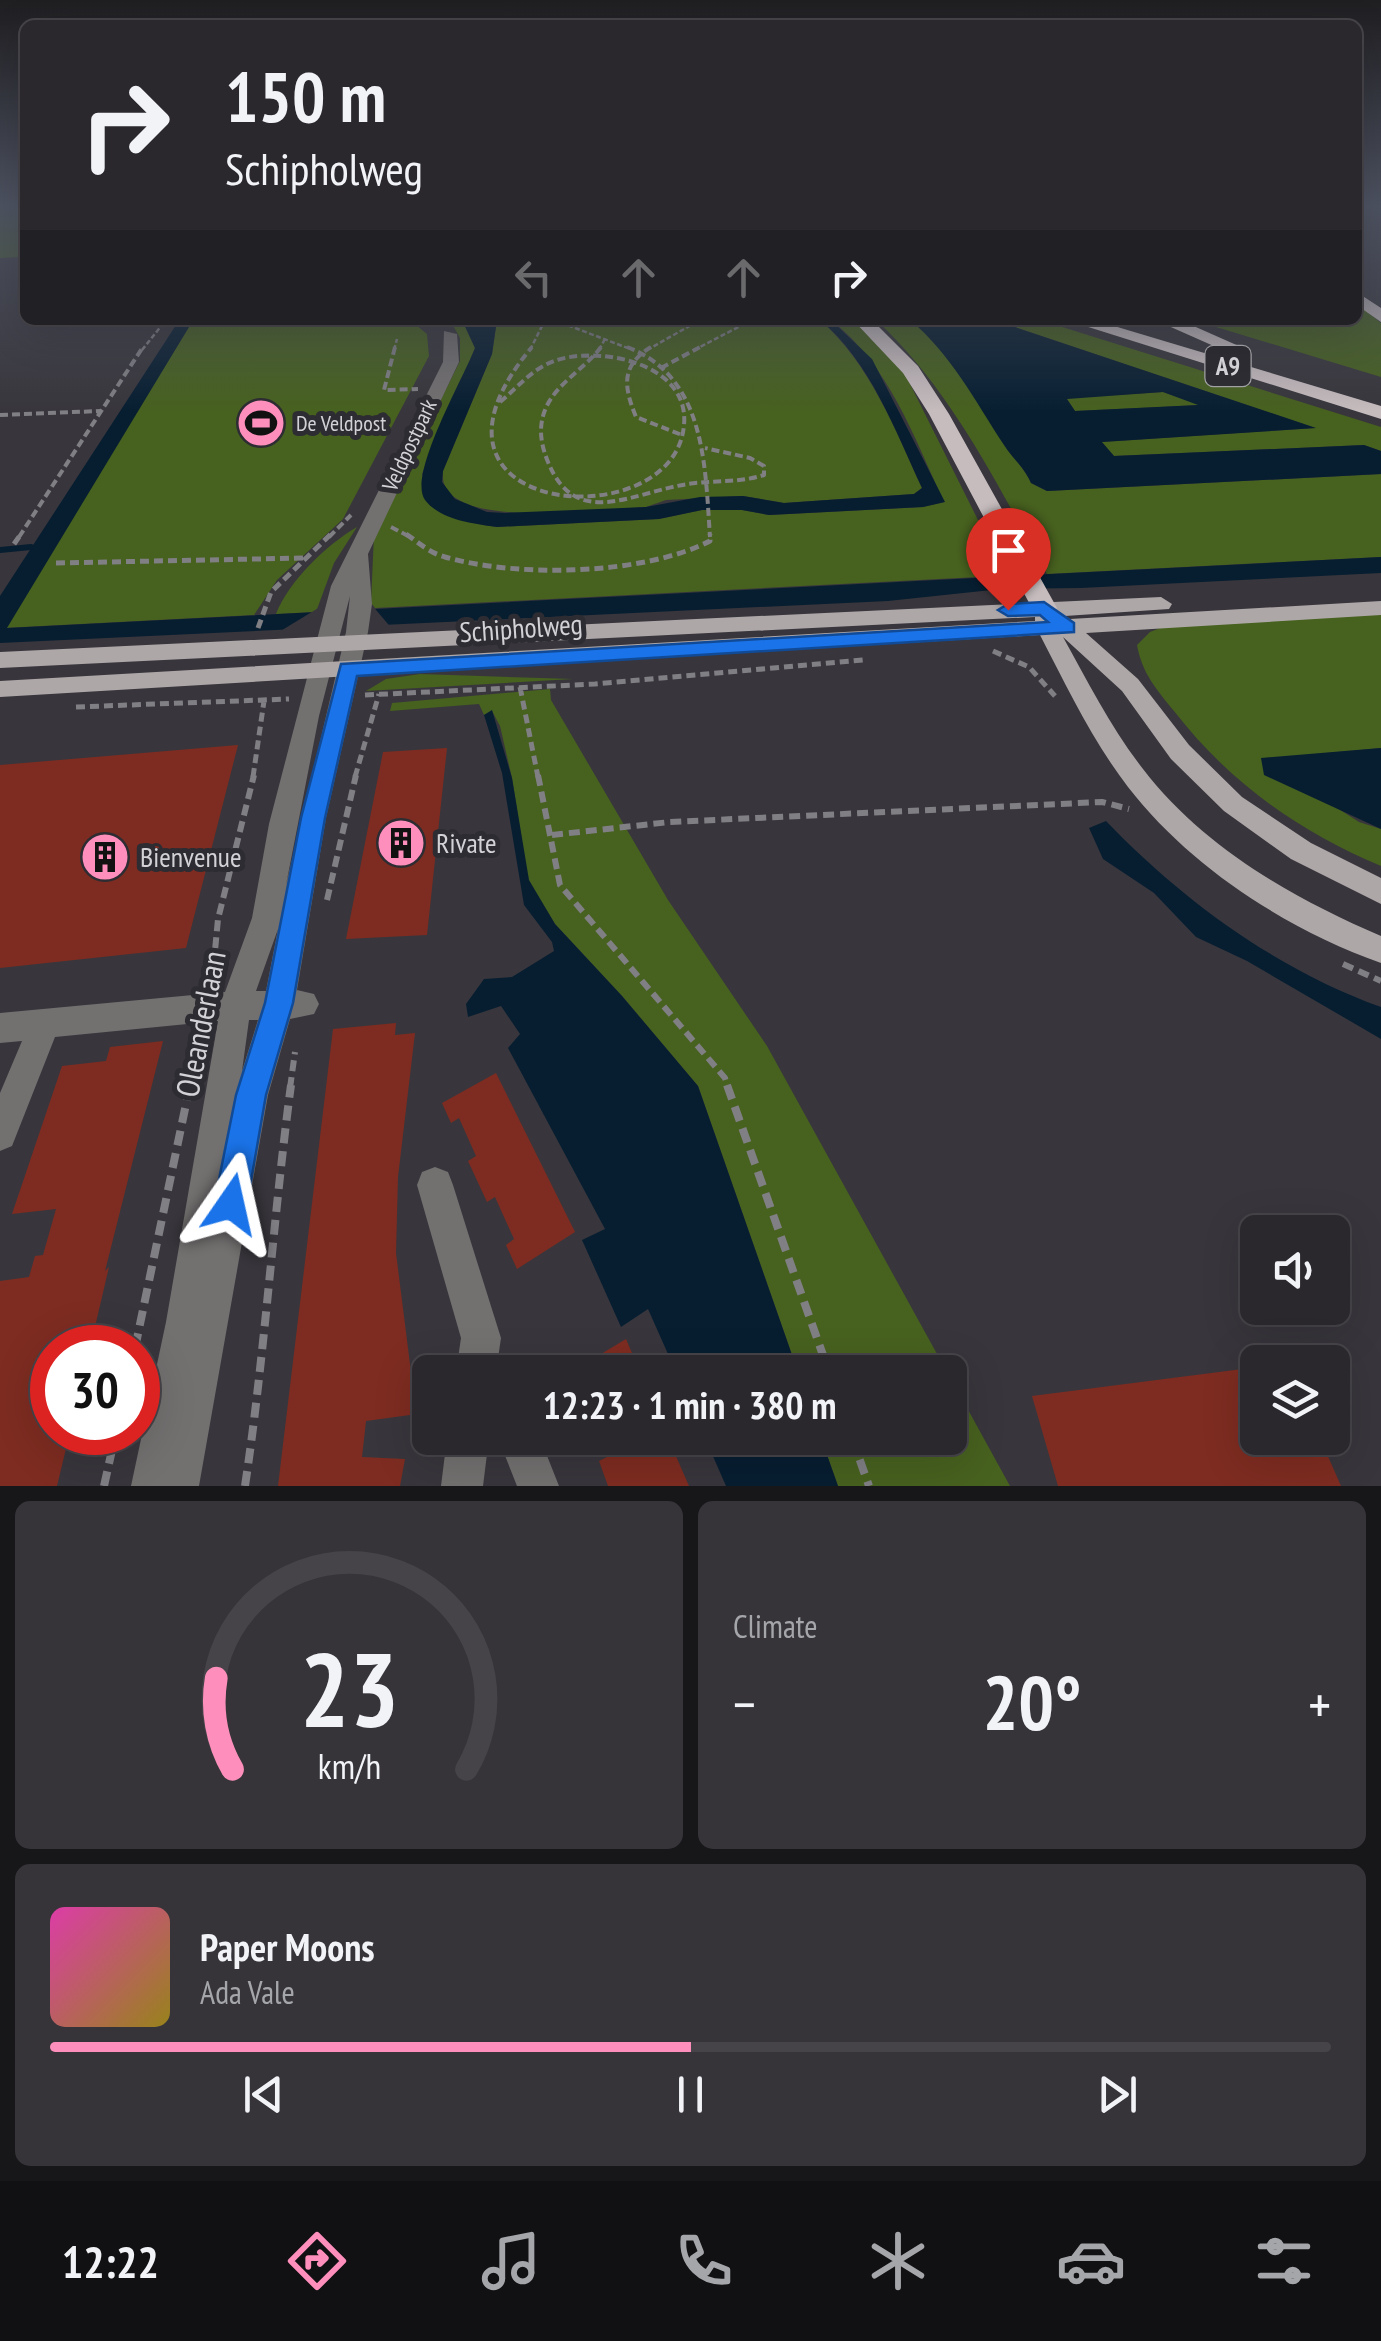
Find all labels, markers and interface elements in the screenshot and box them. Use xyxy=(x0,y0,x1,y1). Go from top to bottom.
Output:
text: 150 m xyxy=(225,51,386,141)
icon: right xyxy=(60,60,190,190)
text: Schipholweg xyxy=(225,139,423,197)
icon: left xyxy=(506,250,561,305)
icon: ahead xyxy=(611,250,666,305)
icon: ahead xyxy=(716,250,771,305)
icon: right xyxy=(821,250,876,305)
road number: A9 xyxy=(1206,346,1250,386)
street label: Veldpostpark xyxy=(375,394,443,496)
sports icon: De Veldpost xyxy=(235,397,287,449)
place label: De Veldpost xyxy=(296,409,386,437)
pin xyxy=(966,508,1051,611)
icon: arrive xyxy=(981,523,1036,578)
street label: Schipholweg xyxy=(458,605,584,650)
building icon: Rivate xyxy=(375,817,427,869)
place label: Rivate xyxy=(436,824,497,861)
building icon: Bienvenue xyxy=(79,831,131,883)
place label: Bienvenue xyxy=(140,838,242,875)
street label: Oleanderlaan xyxy=(165,947,235,1100)
position arrow xyxy=(179,1152,283,1256)
map controls xyxy=(1240,1215,1350,1455)
button: sound xyxy=(1240,1215,1350,1325)
speed limit sign: 30 xyxy=(30,1325,160,1455)
button: layers xyxy=(1240,1345,1350,1455)
text: 12:23 · 1 min · 380 m xyxy=(543,1380,836,1429)
text: Climate xyxy=(733,1605,817,1647)
text: 23 xyxy=(299,1621,399,1756)
text: 20° xyxy=(982,1654,1082,1751)
text: − xyxy=(733,1668,756,1739)
text: + xyxy=(1308,1668,1331,1739)
text: km/h xyxy=(317,1743,381,1789)
text: Paper Moons xyxy=(200,1922,375,1971)
text: Ada Vale xyxy=(200,1971,295,2013)
icon: previous xyxy=(236,2067,291,2122)
icon: pause xyxy=(663,2067,718,2122)
icon: next xyxy=(1090,2067,1145,2122)
icon: directions xyxy=(282,2226,352,2296)
icon: music xyxy=(476,2226,546,2296)
icon: phone xyxy=(669,2226,739,2296)
icon: climate xyxy=(863,2226,933,2296)
icon: car xyxy=(1056,2226,1126,2296)
icon: filters xyxy=(1249,2226,1319,2296)
text: 12:22 xyxy=(62,2232,159,2290)

